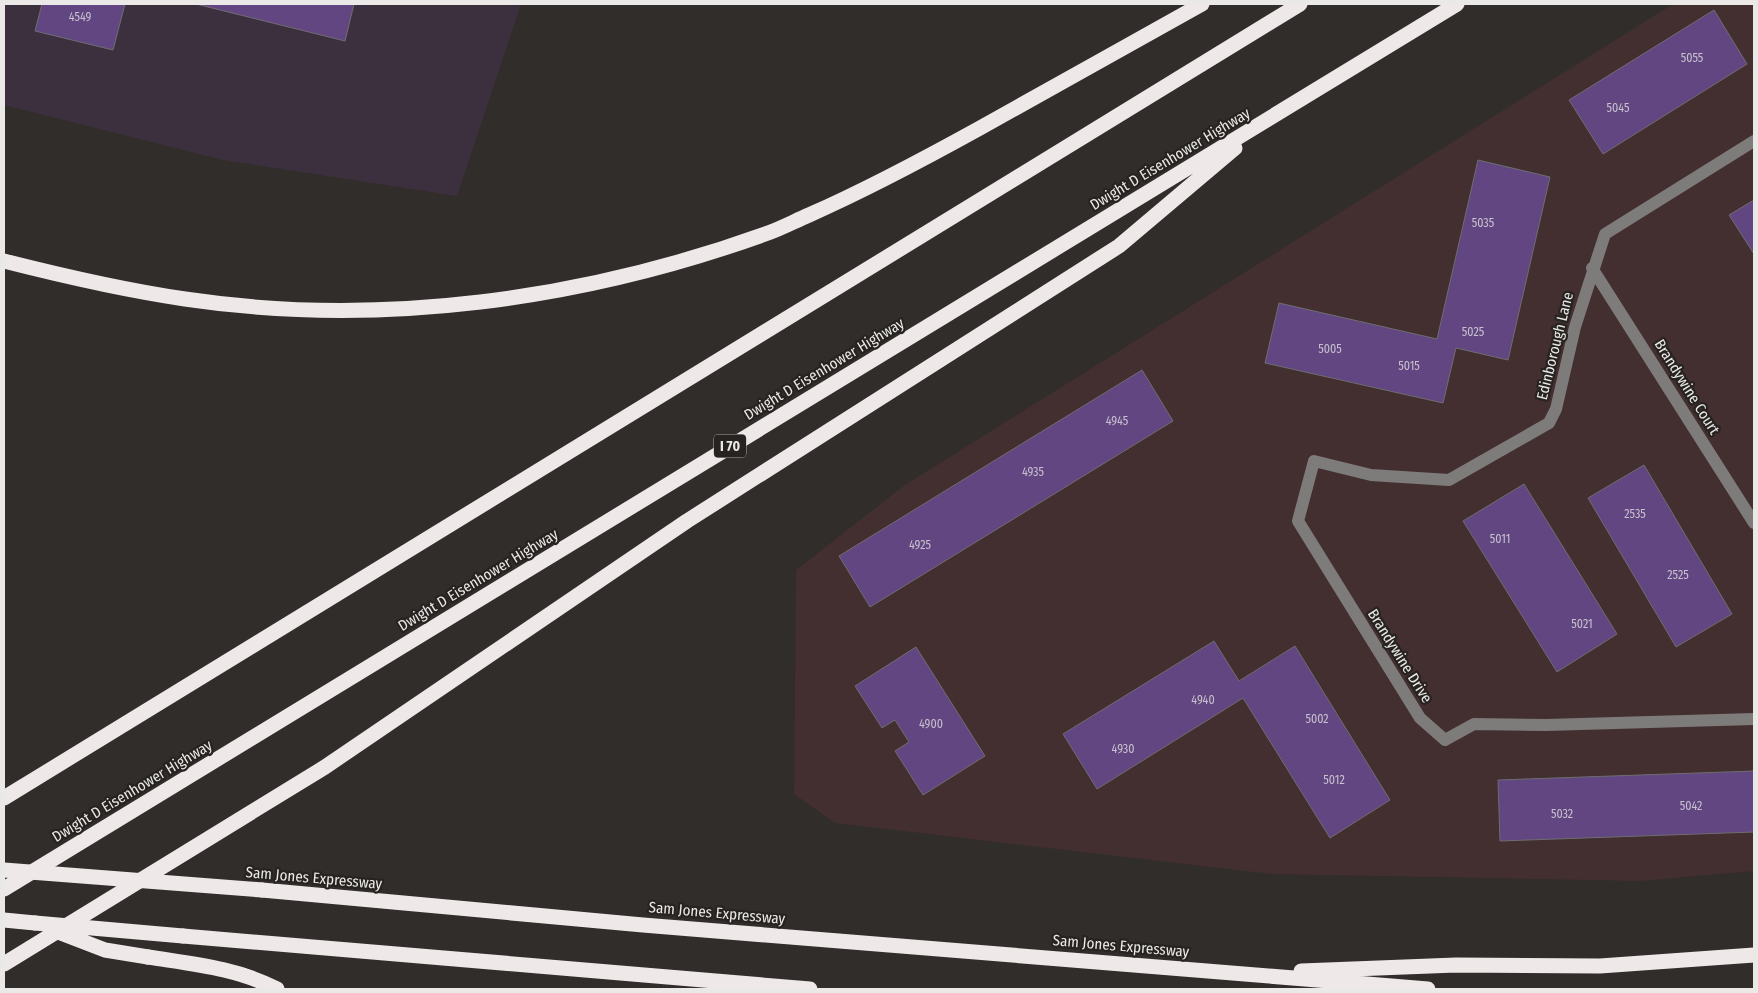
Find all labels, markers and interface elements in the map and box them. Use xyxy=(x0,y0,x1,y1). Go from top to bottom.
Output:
house number: 4549 xyxy=(69,10,91,24)
house number: 5055 xyxy=(1681,51,1704,65)
house number: 5045 xyxy=(1607,101,1630,115)
street label: Dwight D Eisenhower Highway xyxy=(1087,104,1254,214)
house number: 5035 xyxy=(1472,216,1495,230)
street label: Edinborough Lane xyxy=(1533,290,1577,402)
street label: Dwight D Eisenhower Highway xyxy=(741,314,908,424)
house number: 5025 xyxy=(1462,325,1485,339)
street label: Brandywine Court xyxy=(1651,336,1723,438)
house number: 5005 xyxy=(1318,342,1342,356)
house number: 5015 xyxy=(1398,359,1420,373)
house number: 4945 xyxy=(1106,414,1129,428)
road number: I 70 xyxy=(714,434,746,458)
house number: 4935 xyxy=(1022,465,1045,479)
house number: 2535 xyxy=(1624,507,1646,521)
street label: Dwight D Eisenhower Highway xyxy=(395,525,562,635)
house number: 5011 xyxy=(1490,532,1510,546)
house number: 4925 xyxy=(909,538,931,552)
house number: 2525 xyxy=(1667,568,1689,582)
street label: Brandywine Drive xyxy=(1364,606,1436,706)
house number: 5021 xyxy=(1571,617,1593,631)
house number: 4940 xyxy=(1191,693,1215,707)
house number: 5002 xyxy=(1305,712,1329,726)
house number: 4900 xyxy=(919,717,943,731)
street label: Dwight D Eisenhower Highway xyxy=(49,736,216,846)
house number: 4930 xyxy=(1112,742,1134,756)
house number: 5012 xyxy=(1323,773,1345,787)
house number: 5042 xyxy=(1680,799,1702,813)
house number: 5032 xyxy=(1551,807,1573,821)
street label: Sam Jones Expressway xyxy=(245,863,383,893)
street label: Sam Jones Expressway xyxy=(648,898,786,928)
street label: Sam Jones Expressway xyxy=(1052,931,1190,961)

